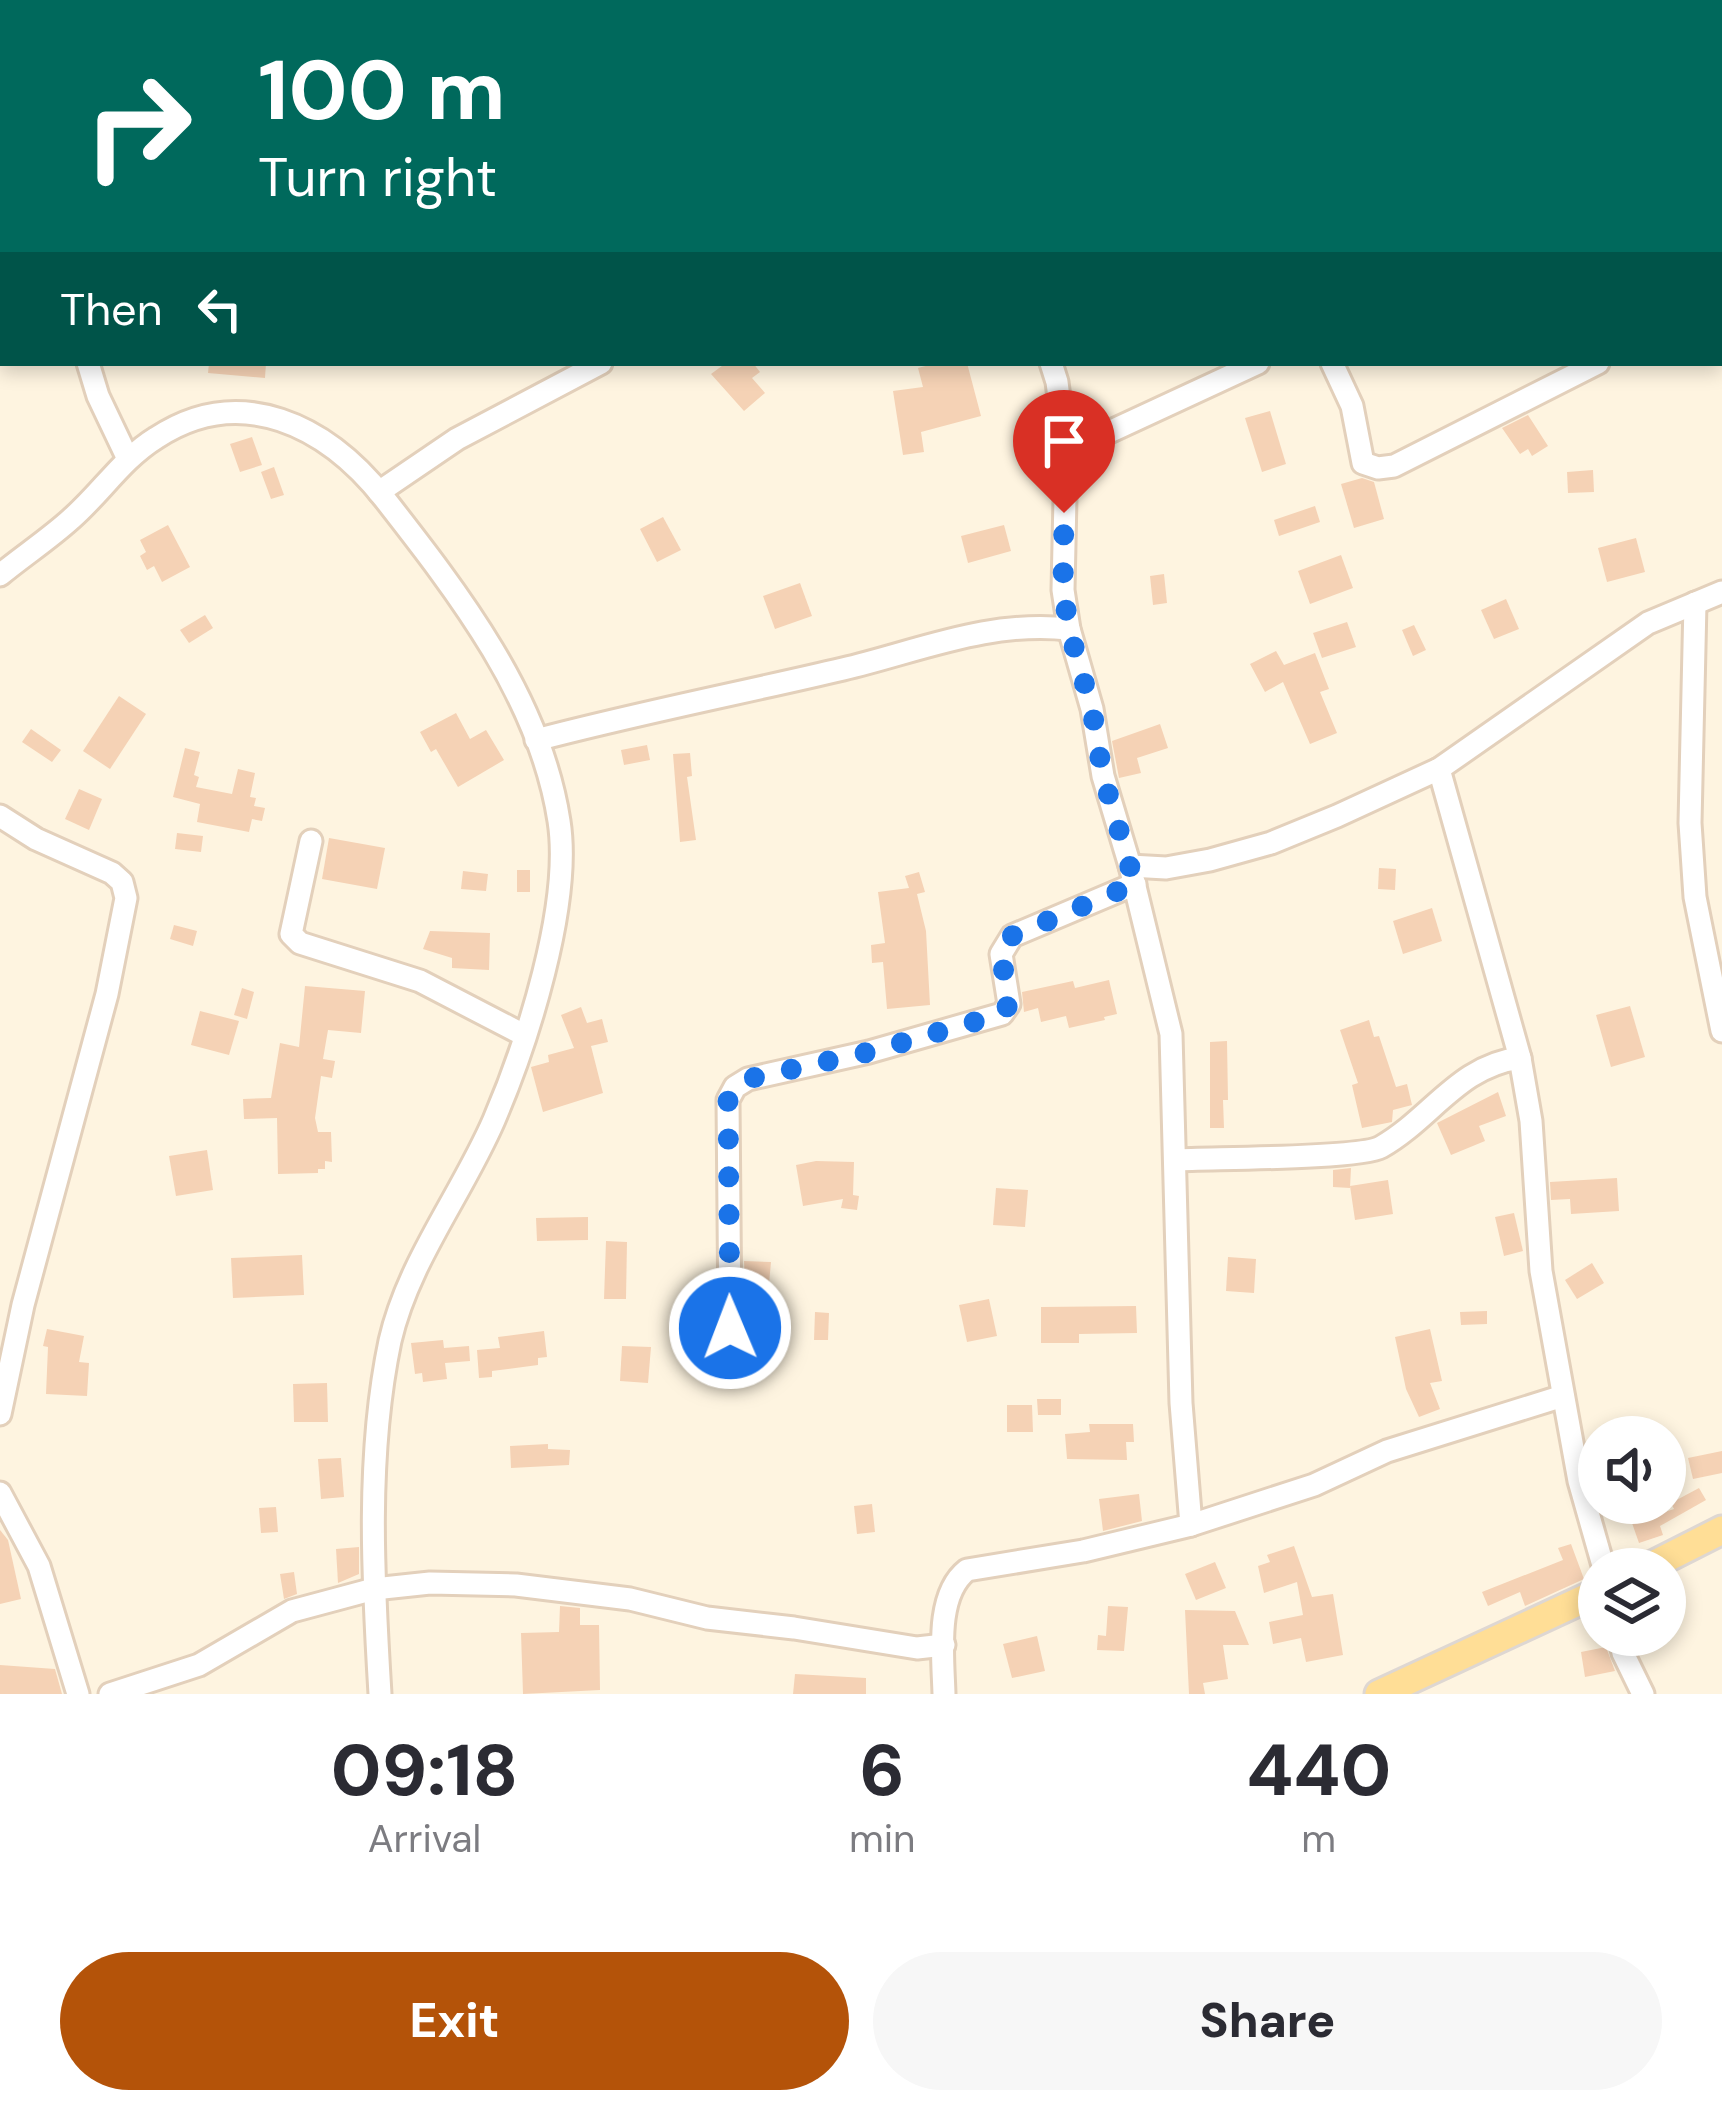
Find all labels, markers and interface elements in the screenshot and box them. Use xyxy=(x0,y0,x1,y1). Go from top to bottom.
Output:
text: 100 m xyxy=(258,36,506,145)
icon: right xyxy=(60,48,216,204)
text: Turn right xyxy=(258,142,497,213)
icon: left xyxy=(187,276,253,342)
text: Then xyxy=(60,280,163,339)
pin xyxy=(1013,390,1115,513)
icon: arrive xyxy=(1031,408,1097,474)
position arrow xyxy=(667,1265,793,1391)
map controls xyxy=(1578,1416,1686,1656)
button: sound xyxy=(1578,1416,1686,1524)
button: layers xyxy=(1578,1548,1686,1656)
text: 09:18 xyxy=(331,1724,518,1817)
text: 6 xyxy=(859,1724,905,1817)
text: 440 xyxy=(1246,1724,1391,1817)
text: Arrival xyxy=(368,1813,481,1864)
text: min xyxy=(849,1813,915,1864)
text: m xyxy=(1301,1813,1336,1864)
button: Exit xyxy=(60,1952,849,2090)
button: Share xyxy=(873,1952,1662,2090)

